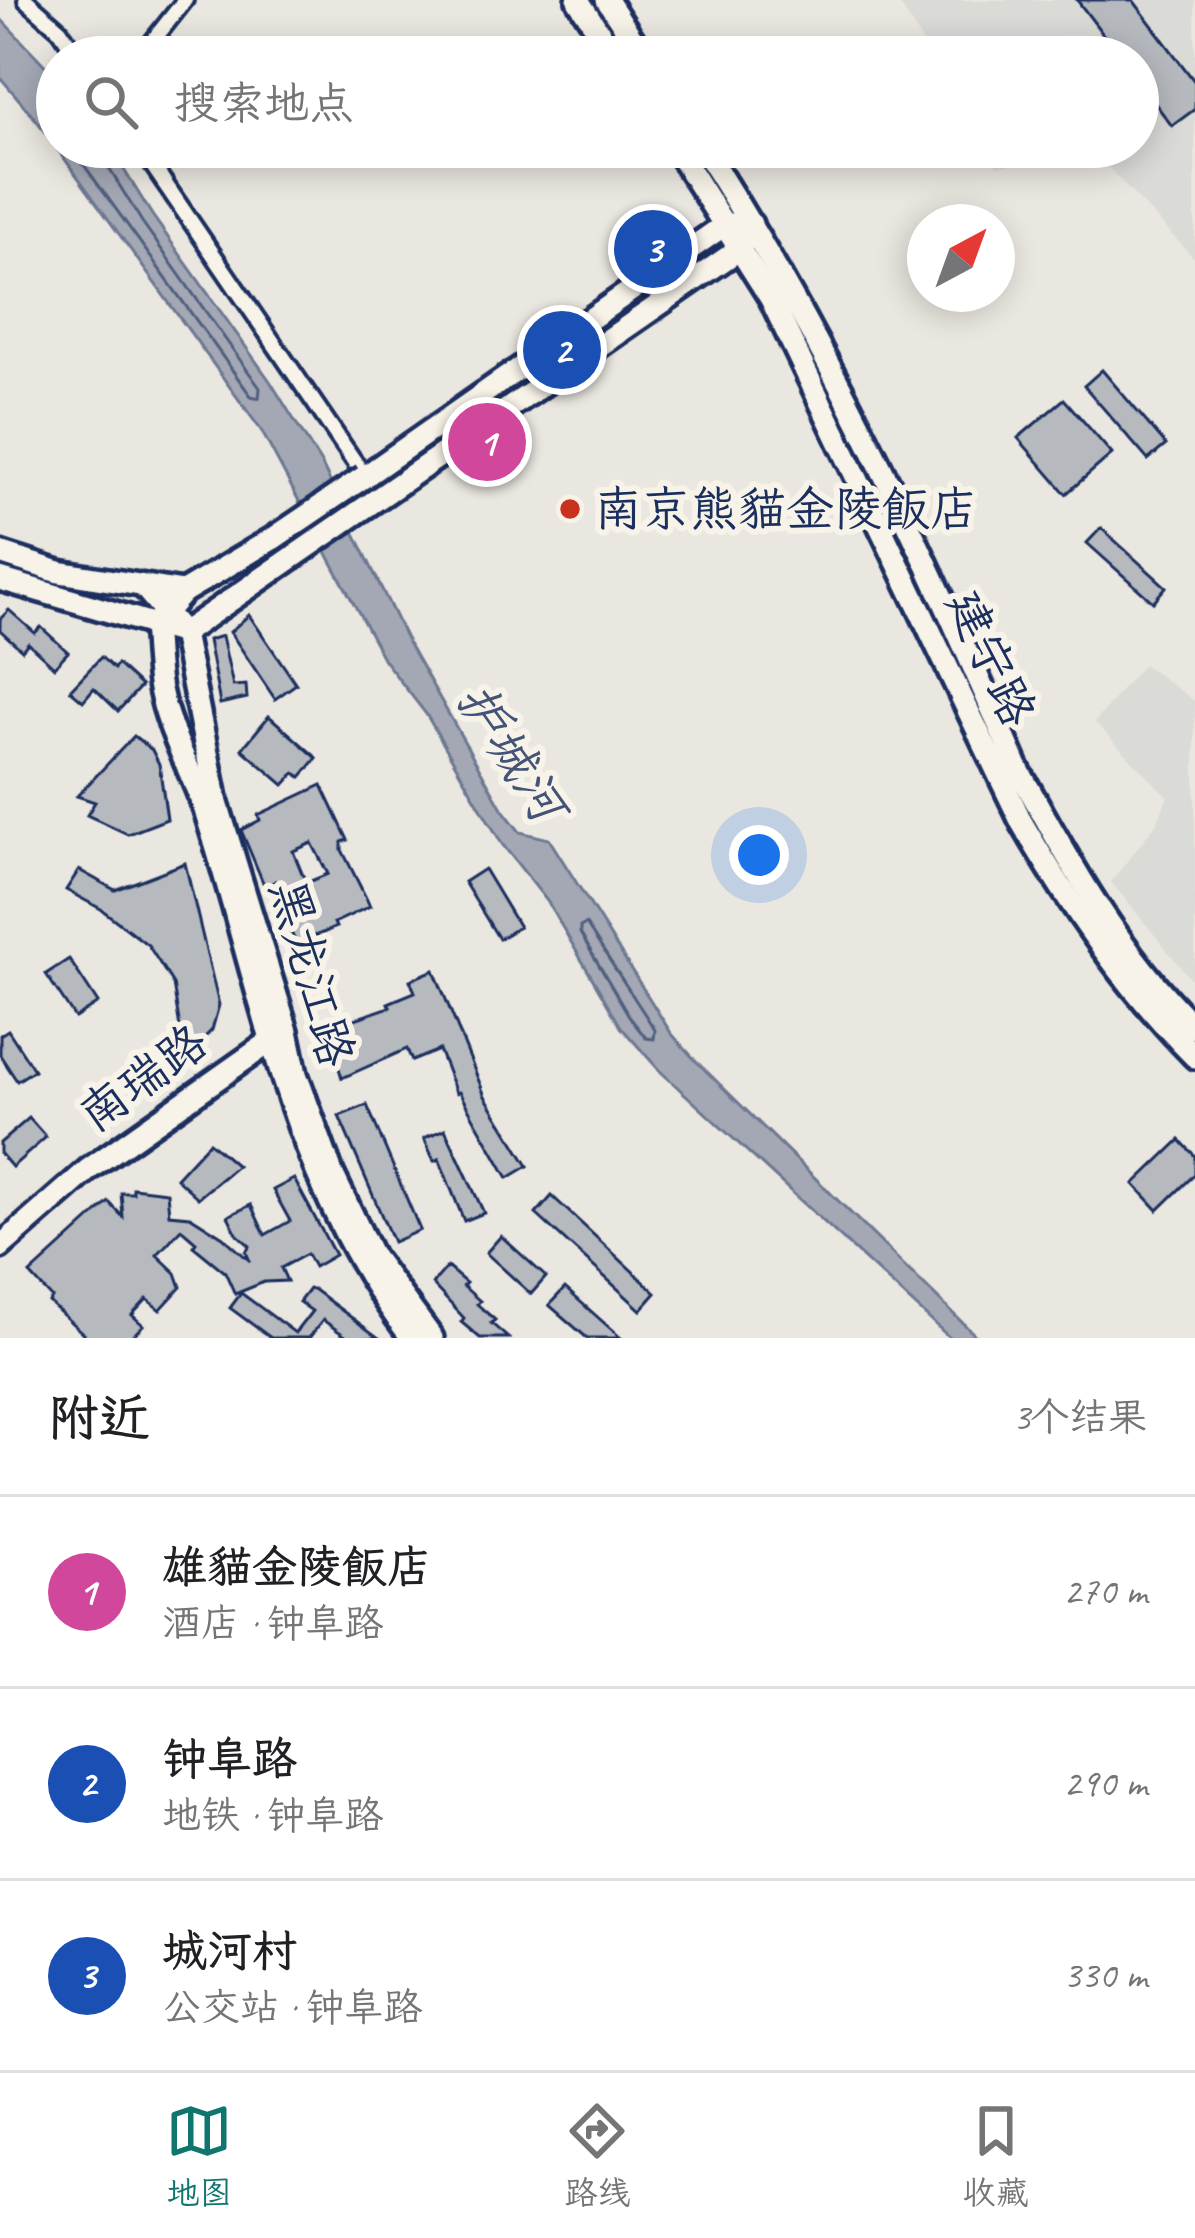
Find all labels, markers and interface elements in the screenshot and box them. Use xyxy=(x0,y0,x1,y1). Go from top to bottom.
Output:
search box xyxy=(36,36,1159,168)
icon: search xyxy=(78,69,144,135)
text: 搜索地点 xyxy=(174,75,354,132)
pin: 3 xyxy=(614,204,692,294)
north arrow xyxy=(907,204,1015,312)
pin: 2 xyxy=(523,305,601,395)
pin: 1 xyxy=(448,397,526,487)
place label: 南京熊貓金陵飯店 xyxy=(594,479,978,539)
marker: 南京熊貓金陵飯店 xyxy=(557,496,583,522)
street label: 建宁路 xyxy=(933,580,1049,736)
water label: 护城河 xyxy=(442,670,583,839)
your location xyxy=(729,825,789,885)
street label: 黑龙江路 xyxy=(257,872,367,1074)
street label: 南瑞路 xyxy=(67,1011,219,1145)
text: 附近 xyxy=(48,1386,150,1450)
text: 3个结果 xyxy=(1012,1393,1147,1442)
text: 雄貓金陵飯店 xyxy=(162,1539,432,1596)
text: 1 xyxy=(78,1567,96,1616)
text: 270 m xyxy=(1063,1567,1147,1616)
text: 酒店 · 钟阜路 xyxy=(162,1599,383,1648)
text: 钟阜路 xyxy=(162,1731,297,1788)
text: 2 xyxy=(78,1759,96,1808)
text: 290 m xyxy=(1063,1759,1147,1808)
text: 地铁 · 钟阜路 xyxy=(162,1791,383,1840)
text: 城河村 xyxy=(162,1923,297,1980)
text: 3 xyxy=(78,1951,96,2000)
text: 330 m xyxy=(1063,1951,1147,2000)
text: 公交站 · 钟阜路 xyxy=(162,1983,422,2032)
tab: 地图 xyxy=(166,2098,232,2214)
tab: 路线 xyxy=(564,2098,630,2214)
tab: 收藏 xyxy=(963,2098,1029,2214)

